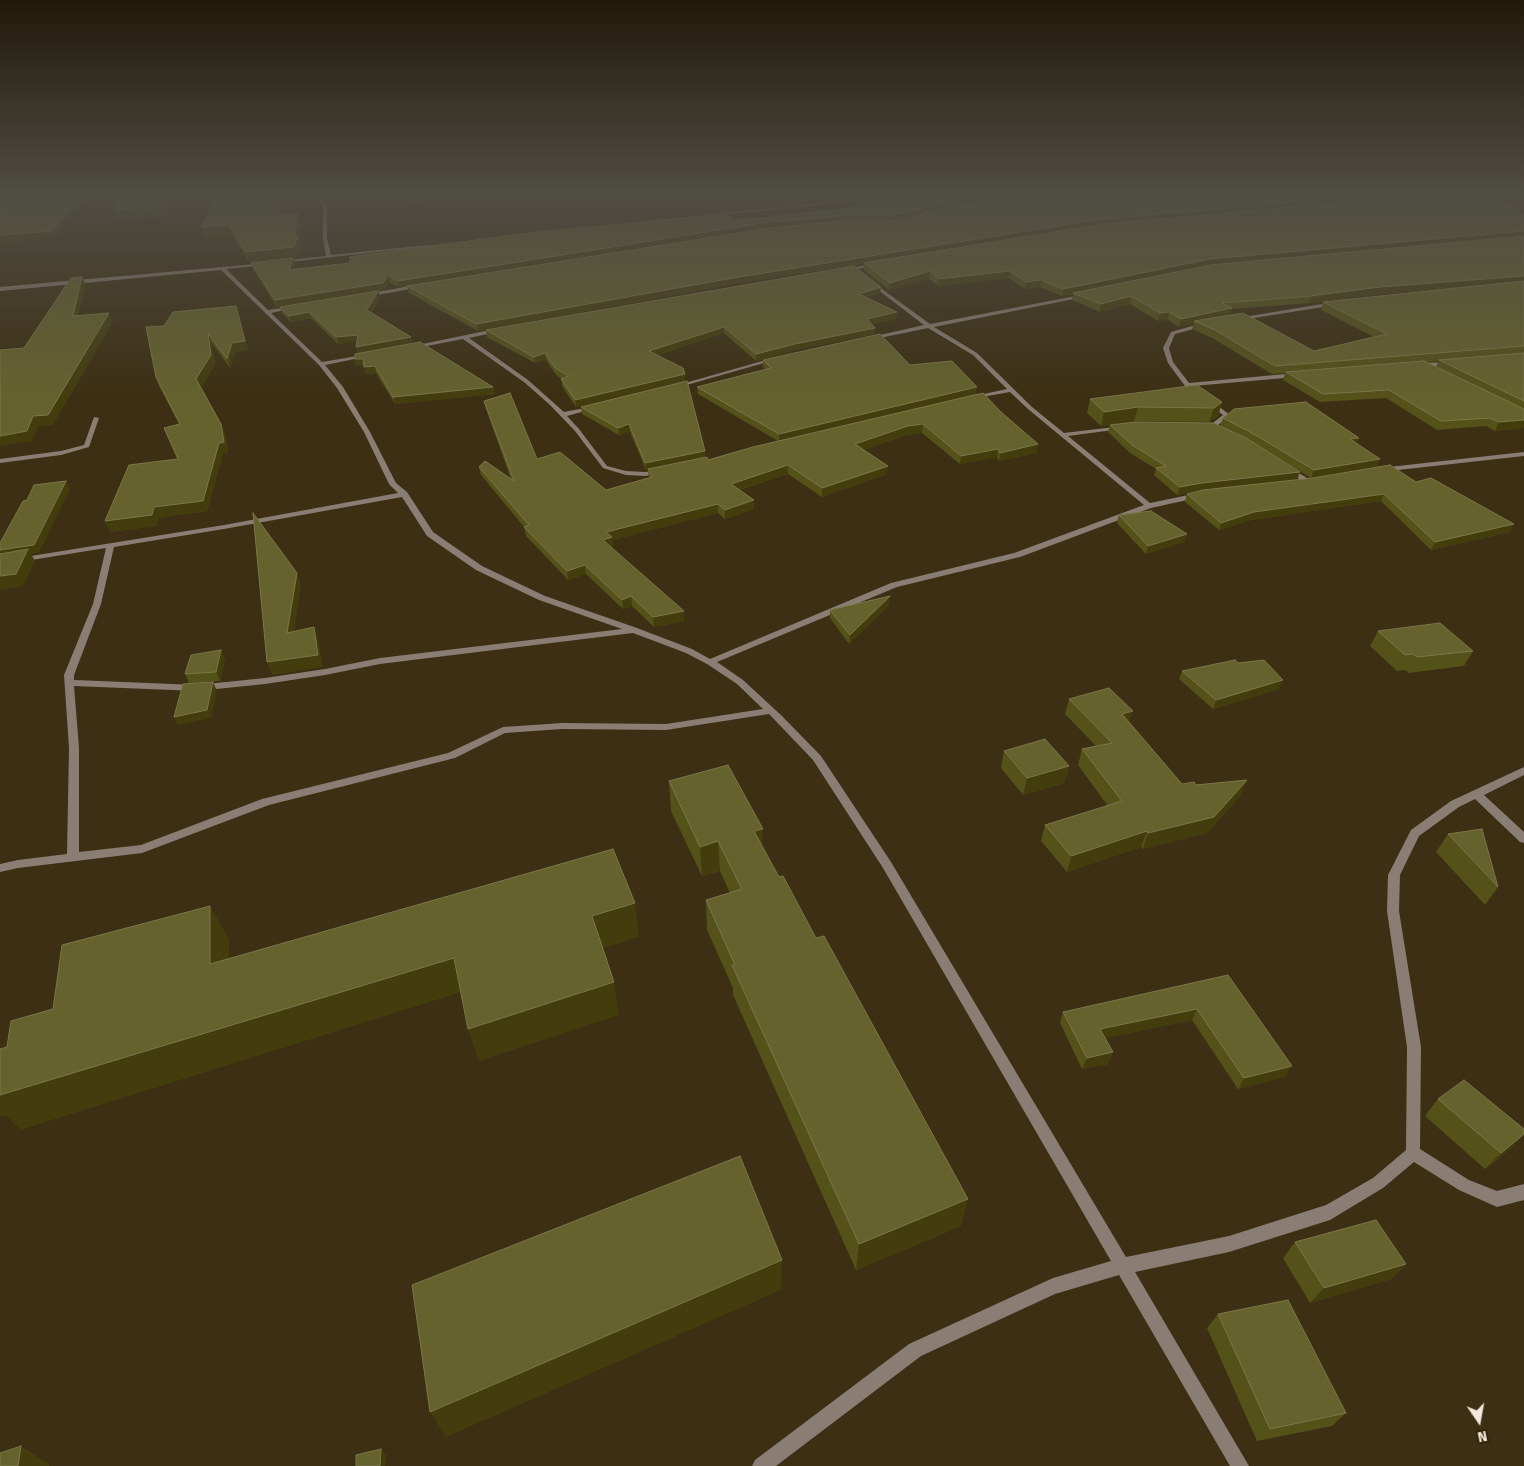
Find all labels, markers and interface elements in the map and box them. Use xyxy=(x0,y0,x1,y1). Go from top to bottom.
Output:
north arrow xyxy=(1454,1396,1504,1446)
text: N xyxy=(1476,1427,1489,1445)

